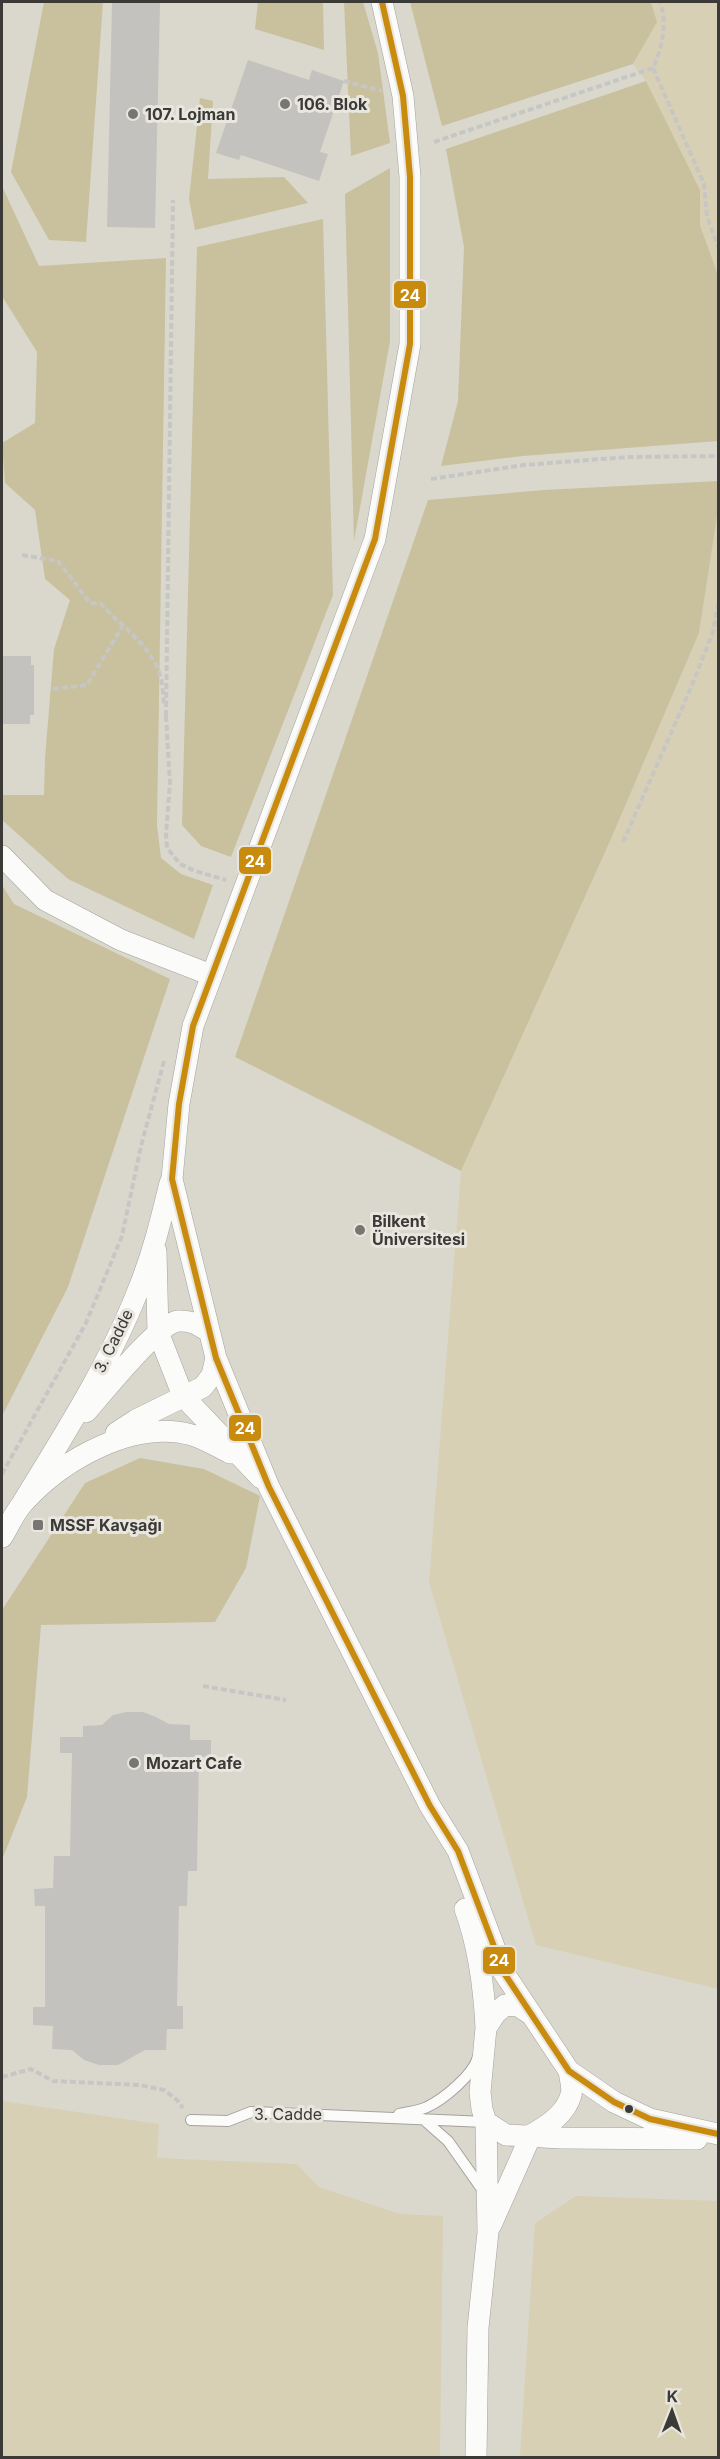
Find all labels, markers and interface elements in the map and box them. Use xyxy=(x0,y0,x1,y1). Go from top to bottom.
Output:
place label: 106. Blok xyxy=(297,94,368,114)
marker: 106. Blok xyxy=(278,97,292,111)
place label: 107. Lojman xyxy=(145,104,235,124)
marker: 107. Lojman xyxy=(126,107,140,121)
line badge: 24 xyxy=(393,280,427,309)
text: 24 xyxy=(400,285,421,305)
line badge: 24 xyxy=(238,846,272,875)
text: 24 xyxy=(245,851,266,871)
place label: Bilkent Üniversitesi xyxy=(372,1211,465,1249)
marker: Bilkent Üniversitesi xyxy=(353,1223,367,1237)
street label: 3. Cadde xyxy=(89,1306,137,1376)
line badge: 24 xyxy=(228,1414,262,1442)
text: 24 xyxy=(235,1418,256,1438)
place label: MSSF Kavşağı xyxy=(50,1515,162,1535)
marker: MSSF Kavşağı xyxy=(31,1518,45,1532)
place label: Mozart Cafe xyxy=(146,1753,242,1773)
marker: Mozart Cafe xyxy=(127,1756,141,1770)
line badge: 24 xyxy=(482,1946,516,1975)
text: 24 xyxy=(489,1950,510,1970)
unlabelled marker xyxy=(623,2103,635,2115)
street label: 3. Cadde xyxy=(254,2104,322,2124)
north arrow xyxy=(642,2381,702,2441)
text: K xyxy=(666,2386,679,2406)

